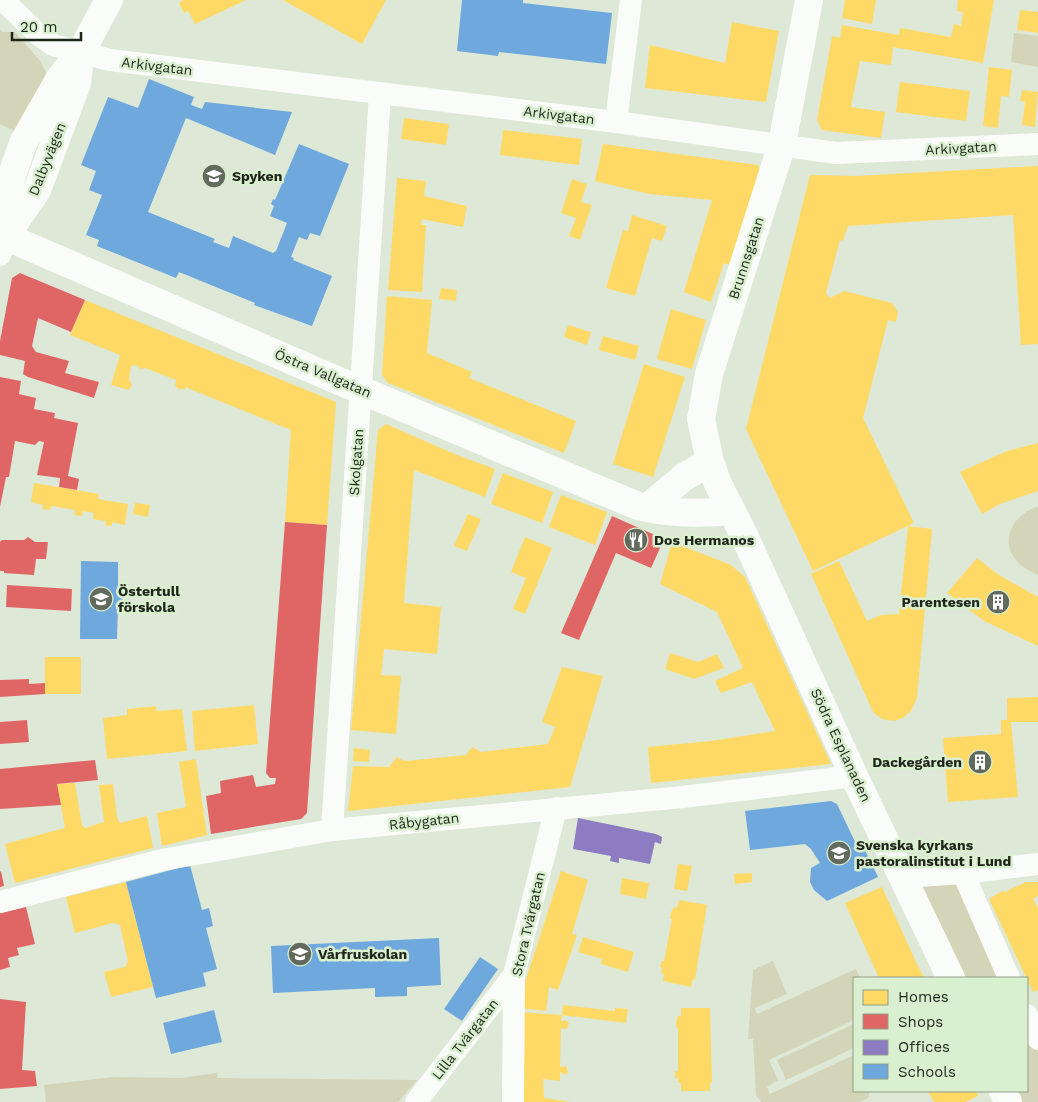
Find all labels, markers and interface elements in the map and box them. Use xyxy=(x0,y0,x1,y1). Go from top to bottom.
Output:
scale bar xyxy=(12,10,81,42)
text: 20 m xyxy=(20,18,58,36)
street label: Arkivgatan xyxy=(121,54,193,78)
street label: Arkivgatan xyxy=(523,103,595,127)
street label: Dalbyvägen xyxy=(25,120,69,198)
street label: Arkivgatan xyxy=(925,138,997,158)
school or university icon: Spyken xyxy=(201,163,227,189)
place label: Spyken xyxy=(232,168,282,184)
street label: Brunnsgatan xyxy=(725,215,767,301)
street label: Östra Vallgatan xyxy=(272,345,374,401)
street label: Skolgatan xyxy=(346,428,366,496)
restaurant icon: Dos Hermanos xyxy=(623,527,649,553)
place label: Dos Hermanos xyxy=(654,532,755,548)
place label: Östertull förskola xyxy=(118,583,180,615)
school or university icon: Östertull förskola xyxy=(88,586,114,612)
building icon: Parentesen xyxy=(985,589,1011,615)
place label: Parentesen xyxy=(901,594,980,610)
street label: Södra Esplanaden xyxy=(808,686,874,804)
building icon: Dackegården xyxy=(967,749,993,775)
place label: Dackegården xyxy=(872,754,962,770)
street label: Råbygatan xyxy=(388,809,460,833)
place label: Svenska kyrkans pastoralinstitut i Lund xyxy=(856,837,1011,869)
school or university icon: Svenska kyrkans pastoralinstitut i Lund xyxy=(826,840,852,866)
street label: Stora Tvärgatan xyxy=(508,870,548,978)
school or university icon: Vårfruskolan xyxy=(287,941,313,967)
place label: Vårfruskolan xyxy=(318,946,407,962)
legend xyxy=(853,977,1028,1092)
text: Homes xyxy=(898,988,949,1006)
street label: Lilla Tvärgatan xyxy=(428,995,502,1083)
text: Shops xyxy=(898,1013,943,1031)
text: Offices xyxy=(898,1038,950,1056)
text: Schools xyxy=(898,1063,956,1081)

